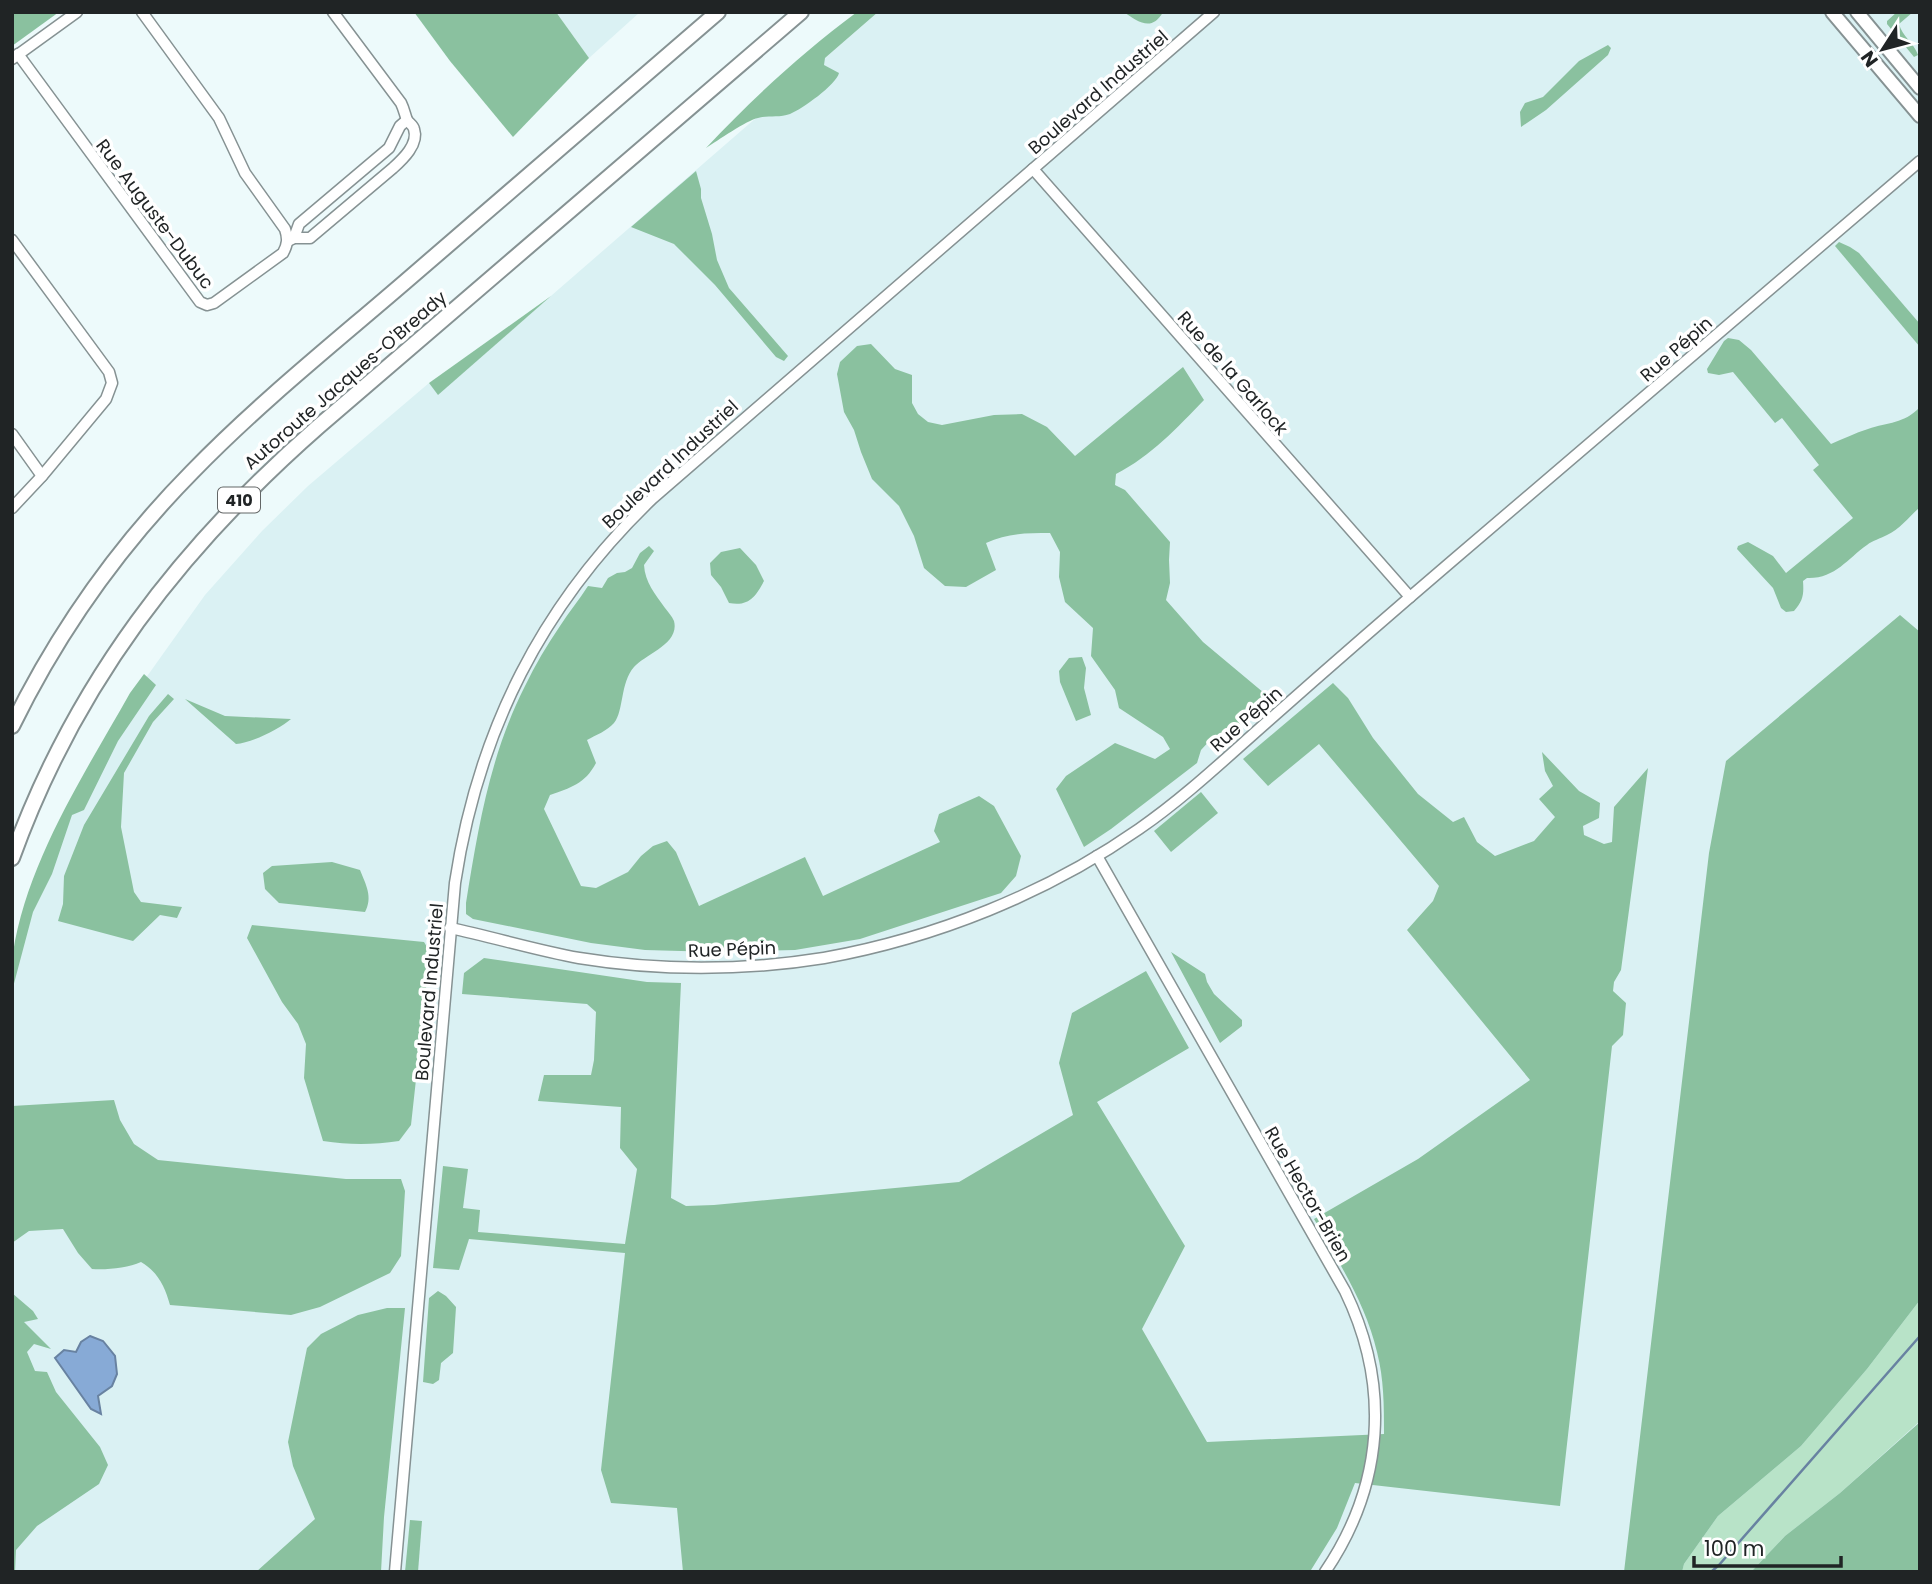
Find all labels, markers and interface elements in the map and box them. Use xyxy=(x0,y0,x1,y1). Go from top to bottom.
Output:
north arrow xyxy=(1848,14,1918,84)
street label: Boulevard Industriel xyxy=(1023,24,1173,160)
text: N xyxy=(1855,45,1885,72)
street label: Rue Auguste-Dubuc xyxy=(90,134,220,294)
street label: Autoroute Jacques-O'Bready xyxy=(238,285,452,475)
street label: Rue de la Garlock xyxy=(1172,306,1294,441)
street label: Rue Pépin xyxy=(1635,311,1717,387)
street label: Boulevard Industriel xyxy=(596,394,744,534)
road number: 410 xyxy=(218,488,260,512)
street label: Rue Pépin xyxy=(1205,681,1287,757)
street label: Boulevard Industriel xyxy=(409,902,449,1082)
street label: Rue Pépin xyxy=(688,935,776,963)
street label: Rue Hector-Brien xyxy=(1259,1122,1357,1266)
scale bar xyxy=(1694,1524,1841,1568)
text: 100 m xyxy=(1704,1534,1764,1563)

